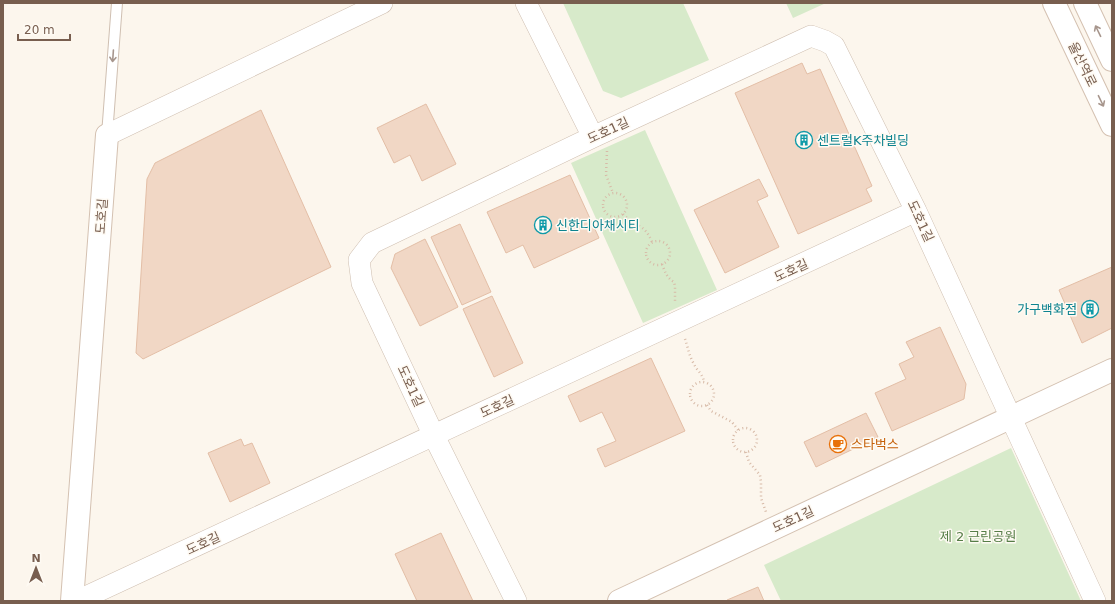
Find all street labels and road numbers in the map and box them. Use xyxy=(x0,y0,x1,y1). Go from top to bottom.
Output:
street label: 울산역로 xyxy=(1065,39,1100,89)
street label: 도호1길 xyxy=(585,114,631,147)
street label: 도호길 xyxy=(93,198,110,234)
street label: 도호1길 xyxy=(904,198,937,244)
street label: 도호길 xyxy=(772,256,811,285)
street label: 도호1길 xyxy=(394,363,427,409)
street label: 도호길 xyxy=(478,392,517,421)
street label: 도호1길 xyxy=(770,503,816,536)
street label: 도호길 xyxy=(184,529,223,558)

